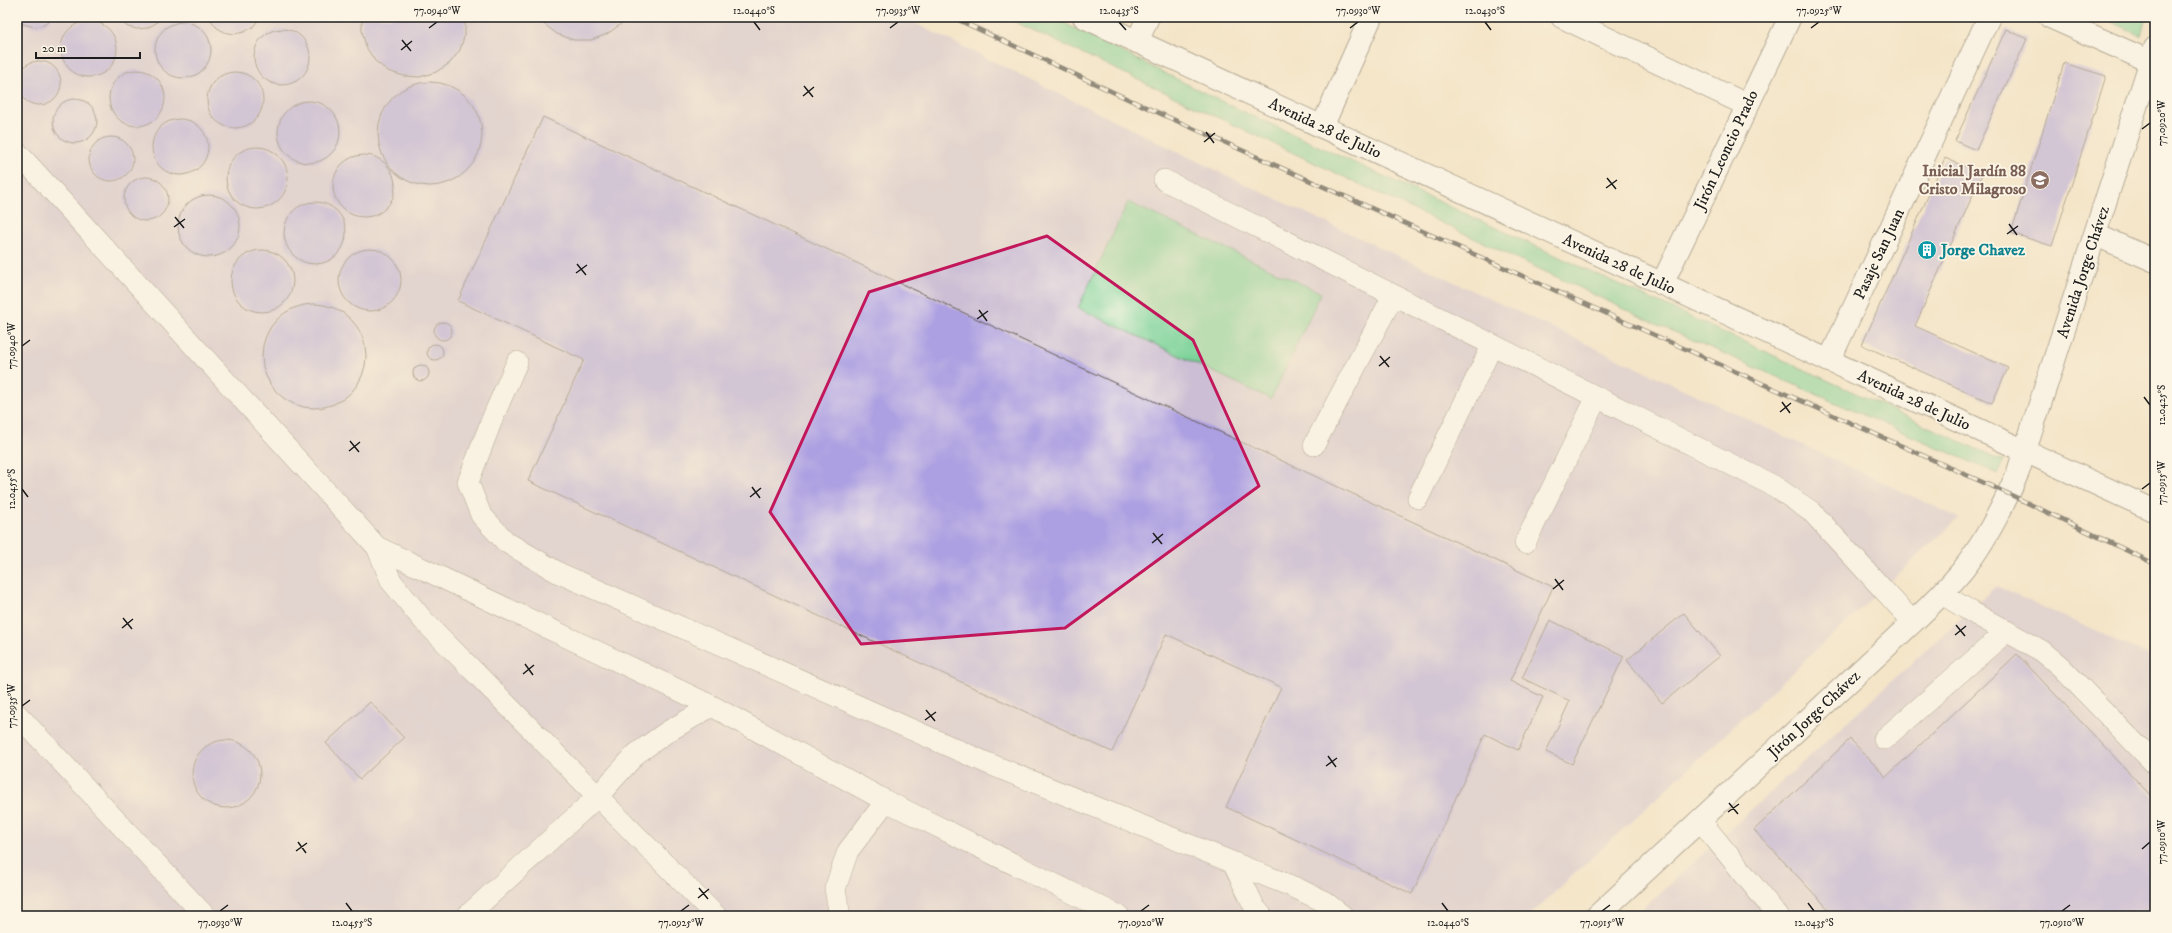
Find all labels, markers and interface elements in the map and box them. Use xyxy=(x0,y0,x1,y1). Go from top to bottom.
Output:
text: 77.0940°W xyxy=(414,5,461,17)
text: 12.0440°S xyxy=(733,5,775,17)
text: 77.0935°W xyxy=(876,5,921,17)
text: 12.0435°S xyxy=(1099,5,1139,17)
text: 77.0930°W xyxy=(1336,5,1381,17)
text: 12.0430°S xyxy=(1465,5,1505,17)
text: 77.0925°W xyxy=(1796,5,1843,17)
scale bar xyxy=(36,34,140,60)
text: 20 m xyxy=(42,41,66,56)
street label: Jirón Leoncio Prado xyxy=(1689,87,1763,215)
street label: Avenida 28 de Julio xyxy=(1265,93,1385,163)
text: 77.0920°W xyxy=(2156,99,2168,146)
place label: Inicial Jardín 88 Cristo Milagroso xyxy=(1919,161,2026,199)
school or university icon: Inicial Jardín 88 Cristo Milagroso xyxy=(2029,169,2051,191)
street label: Avenida Jorge Chávez xyxy=(2052,203,2114,341)
street label: Pasaje San Juan xyxy=(1849,205,1909,303)
street label: Avenida 28 de Julio xyxy=(1559,229,1679,299)
building icon: Jorge Chavez xyxy=(1916,239,1938,261)
place label: Jorge Chavez xyxy=(1939,240,2025,260)
text: 77.0940°W xyxy=(6,322,18,369)
street label: Avenida 28 de Julio xyxy=(1854,365,1974,435)
text: 12.0425°S xyxy=(2156,385,2168,425)
text: 77.0915°W xyxy=(2156,460,2168,505)
text: 12.0455°S xyxy=(6,469,18,509)
street label: Jirón Jorge Chávez xyxy=(1762,666,1865,763)
text: 77.0935°W xyxy=(6,683,18,728)
text: 77.0910°W xyxy=(2156,819,2168,864)
text: 77.0930°W xyxy=(198,917,243,929)
text: 12.0455°S xyxy=(332,917,372,929)
text: 77.0925°W xyxy=(658,917,705,929)
text: 77.0920°W xyxy=(1118,917,1165,929)
text: 12.0440°S xyxy=(1427,917,1469,929)
text: 77.0915°W xyxy=(1580,917,1625,929)
text: 12.0435°S xyxy=(1794,917,1834,929)
text: 77.0910°W xyxy=(2040,917,2085,929)

